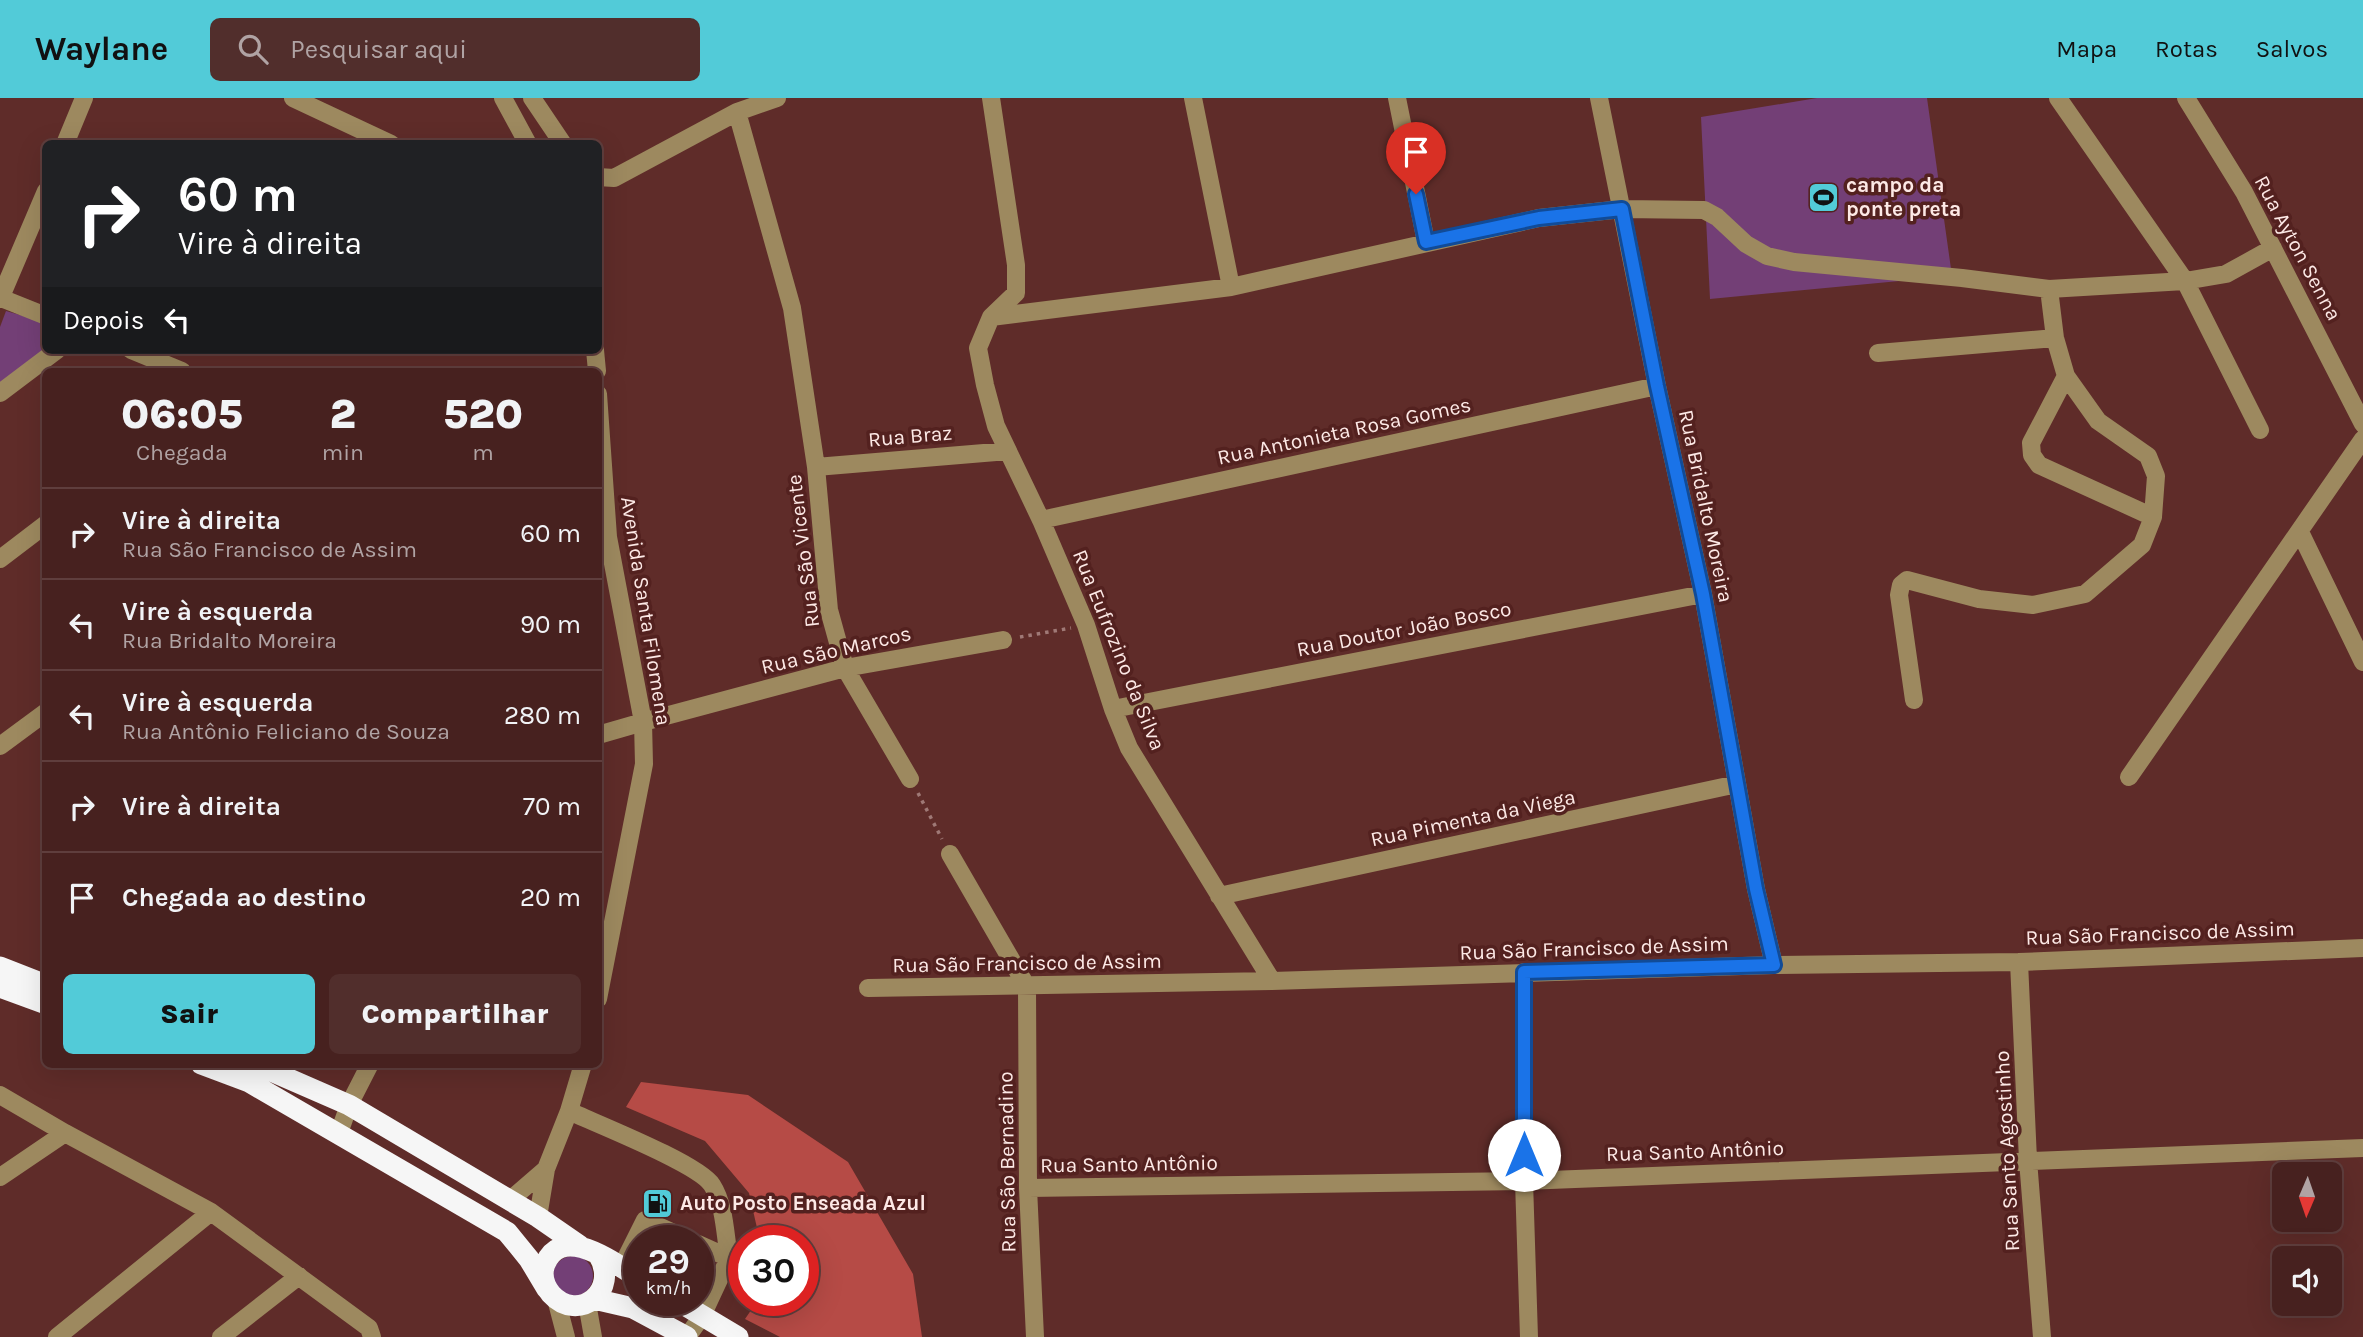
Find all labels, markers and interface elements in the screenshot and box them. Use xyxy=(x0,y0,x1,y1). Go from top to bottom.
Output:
search box xyxy=(210,18,700,81)
text: Waylane xyxy=(35,30,168,68)
icon: search xyxy=(234,30,272,68)
text: Pesquisar aqui xyxy=(290,34,467,65)
text: Mapa xyxy=(2056,35,2117,63)
text: Rotas xyxy=(2155,35,2218,63)
text: Salvos xyxy=(2256,35,2328,63)
pin xyxy=(1386,122,1446,194)
icon: arrive xyxy=(1397,133,1435,171)
text: 60 m xyxy=(178,166,298,223)
icon: right xyxy=(63,168,154,259)
street label: Rua Ayton Senna xyxy=(2250,171,2346,325)
place label: campo da ponte preta xyxy=(1846,173,1961,221)
sports icon: campo da ponte preta xyxy=(1806,180,1840,214)
text: Vire à direita xyxy=(178,225,362,262)
icon: left xyxy=(158,301,196,339)
text: Depois xyxy=(63,305,144,336)
text: 06:05 xyxy=(121,389,243,439)
text: 2 xyxy=(330,389,356,439)
text: 520 xyxy=(443,389,523,439)
street label: Rua Antonieta Rosa Gomes xyxy=(1215,392,1473,470)
street label: Rua Bridalto Moreira xyxy=(1674,407,1738,605)
street label: Rua Braz xyxy=(867,420,953,452)
text: Chegada xyxy=(136,439,228,466)
text: min xyxy=(322,439,364,466)
text: m xyxy=(472,439,494,466)
street label: Rua São Vicente xyxy=(782,473,824,629)
street label: Avenida Santa Filomena xyxy=(616,495,676,727)
text: Vire à direita xyxy=(122,505,281,536)
icon: right xyxy=(63,515,101,553)
text: 60 m xyxy=(520,518,581,549)
text: Rua São Francisco de Assim xyxy=(122,536,417,563)
street label: Rua Eufrozino da Silva xyxy=(1068,546,1170,754)
text: Vire à esquerda xyxy=(122,596,313,627)
street label: Rua Doutor João Bosco xyxy=(1295,596,1513,662)
icon: left xyxy=(63,606,101,644)
text: 90 m xyxy=(520,609,581,640)
street label: Rua São Marcos xyxy=(759,621,913,679)
text: Rua Bridalto Moreira xyxy=(122,627,337,654)
text: Vire à esquerda xyxy=(122,687,313,718)
icon: left xyxy=(63,697,101,735)
text: 280 m xyxy=(504,700,581,731)
text: Rua Antônio Feliciano de Souza xyxy=(122,718,450,745)
street label: Rua Pimenta da Viega xyxy=(1368,785,1578,851)
icon: right xyxy=(63,788,101,826)
text: Vire à direita xyxy=(122,791,281,822)
text: 70 m xyxy=(523,791,581,822)
icon: arrive xyxy=(63,879,101,917)
text: Chegada ao destino xyxy=(122,882,366,913)
text: 20 m xyxy=(520,882,581,913)
street label: Rua São Francisco de Assim xyxy=(2025,916,2295,950)
street label: Rua São Francisco de Assim xyxy=(1459,931,1729,965)
street label: Rua São Francisco de Assim xyxy=(892,949,1162,977)
button: Sair xyxy=(63,974,315,1054)
button: Compartilhar xyxy=(329,974,581,1054)
street label: Rua Santo Agostinho xyxy=(1990,1050,2024,1252)
street label: Rua São Bernadino xyxy=(993,1071,1021,1253)
position arrow xyxy=(1487,1118,1561,1192)
street label: Rua Santo Antônio xyxy=(1606,1136,1784,1166)
street label: Rua Santo Antônio xyxy=(1040,1150,1218,1178)
north arrow xyxy=(2272,1162,2342,1232)
map controls xyxy=(2272,1162,2342,1316)
fuel station icon: Auto Posto Enseada Azul xyxy=(640,1186,674,1220)
place label: Auto Posto Enseada Azul xyxy=(680,1191,926,1215)
speed limit sign: 30 xyxy=(728,1225,819,1316)
text: 29 xyxy=(647,1241,690,1282)
button: sound xyxy=(2272,1246,2342,1316)
text: km/h xyxy=(646,1277,691,1299)

